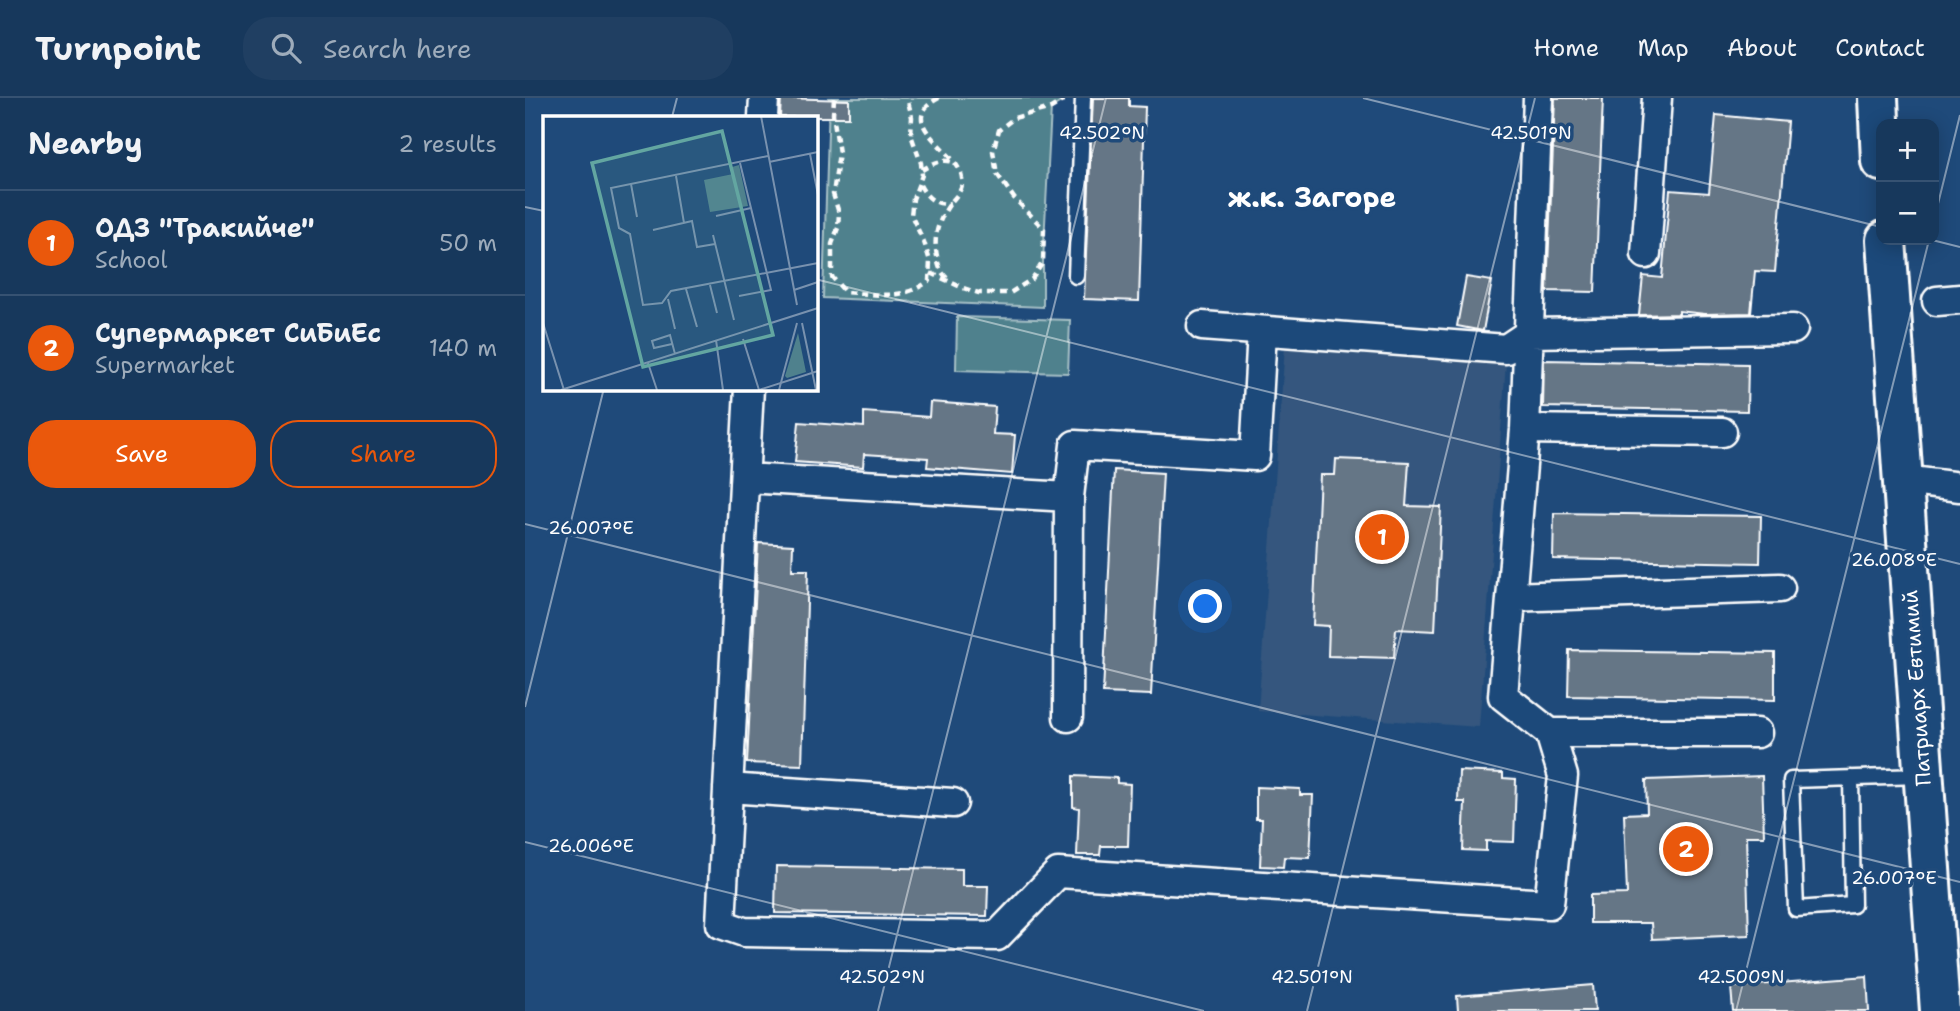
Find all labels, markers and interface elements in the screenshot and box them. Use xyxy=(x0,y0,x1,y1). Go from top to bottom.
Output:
search box xyxy=(243,17,733,80)
text: Turnpoint xyxy=(35,26,201,71)
icon: search xyxy=(267,29,305,67)
text: Search here xyxy=(323,31,472,66)
text: Home xyxy=(1533,32,1599,64)
text: Map xyxy=(1637,32,1689,64)
text: About xyxy=(1727,32,1797,64)
text: Contact xyxy=(1835,32,1925,64)
inset map xyxy=(543,116,817,390)
map controls xyxy=(1876,119,1939,245)
button: + xyxy=(1876,119,1939,182)
text: 42.502°N xyxy=(1059,121,1145,145)
text: 42.501°N xyxy=(1490,121,1572,145)
text: Nearby xyxy=(28,123,143,164)
text: 2 results xyxy=(398,129,497,159)
district label: ж.к. Загорe xyxy=(1228,178,1396,216)
button: − xyxy=(1876,182,1939,245)
text: ОДЗ "Тракийче" xyxy=(95,210,315,245)
text: 1 xyxy=(46,228,56,258)
text: 50 m xyxy=(439,228,497,258)
text: School xyxy=(95,245,167,275)
text: Супермаркет СиБиЕс xyxy=(95,315,381,350)
text: 2 xyxy=(43,333,59,363)
text: 140 m xyxy=(429,333,497,363)
text: Supermarket xyxy=(95,350,235,380)
button: Save xyxy=(28,420,256,488)
button: Share xyxy=(270,420,497,488)
pin: 1 xyxy=(1359,511,1405,563)
text: 26.007°E xyxy=(548,516,634,540)
text: 26.008°E xyxy=(1851,548,1937,572)
your location xyxy=(1188,589,1222,623)
street label: Патриарх Евтимий xyxy=(1896,589,1938,787)
pin: 2 xyxy=(1663,823,1709,875)
text: 26.006°E xyxy=(548,834,634,858)
text: 26.007°E xyxy=(1851,866,1937,890)
text: 42.502°N xyxy=(839,965,925,989)
text: 42.501°N xyxy=(1271,965,1353,989)
text: 42.500°N xyxy=(1697,965,1785,989)

